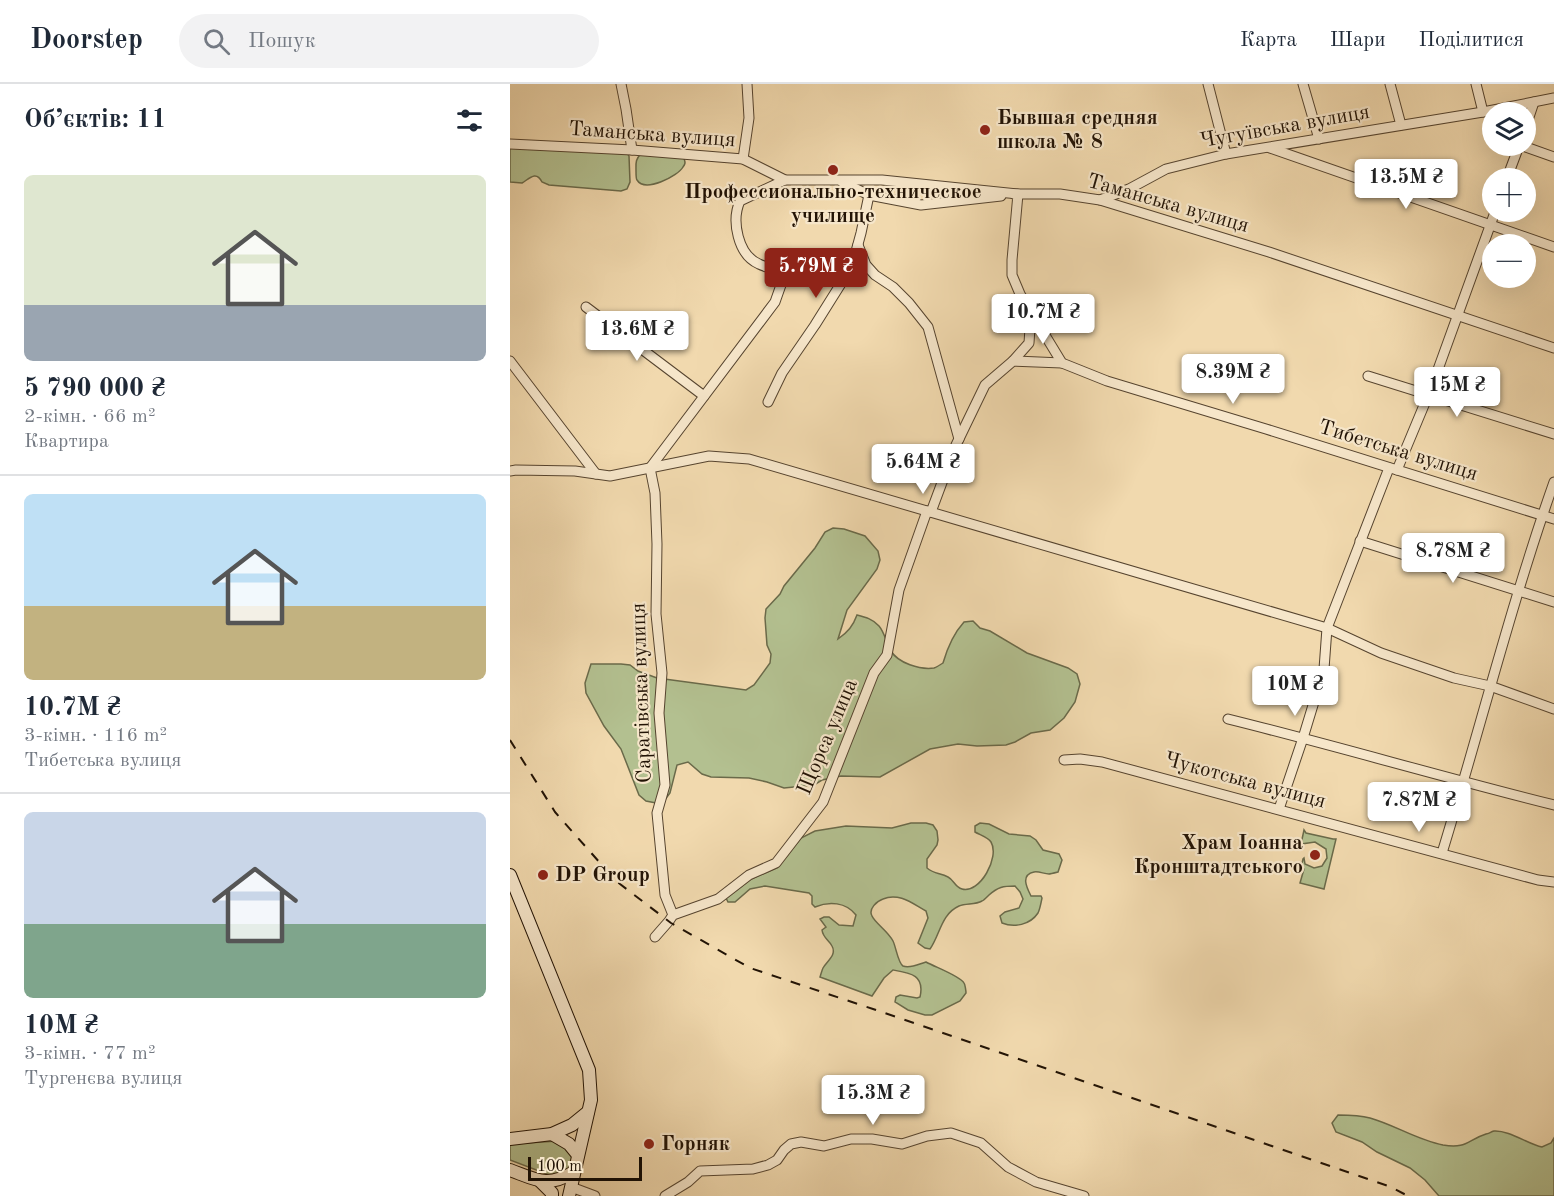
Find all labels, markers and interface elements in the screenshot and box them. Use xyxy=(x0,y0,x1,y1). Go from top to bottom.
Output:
search box xyxy=(179,14,599,68)
icon: search xyxy=(200,25,233,58)
text: Doorstep xyxy=(30,27,143,55)
text: Пошук xyxy=(248,30,316,52)
text: Карта xyxy=(1240,30,1297,51)
text: Шари xyxy=(1330,30,1385,51)
text: Поділитися xyxy=(1418,30,1524,51)
street label: Чугуївська вулиця xyxy=(1199,102,1371,152)
map controls xyxy=(1482,102,1536,288)
button: layers xyxy=(1482,102,1536,156)
icon: filters xyxy=(453,104,486,137)
text: Об’єктів: 11 xyxy=(24,107,166,133)
place label: Бывшая средняя школа № 8 xyxy=(997,108,1158,153)
street label: Таманська вулиця xyxy=(568,119,736,151)
marker: Бывшая средняя школа № 8 xyxy=(978,123,992,137)
pin: 13.5M ₴ xyxy=(1351,159,1461,210)
marker: Профессионально-техническое училище xyxy=(826,163,840,177)
text: 13.5M ₴ xyxy=(1369,168,1443,188)
button: + xyxy=(1482,168,1536,222)
street label: Таманська вулиця xyxy=(1085,171,1251,237)
place label: Профессионально-техническое училище xyxy=(684,182,982,227)
icon: home xyxy=(201,214,309,322)
button: − xyxy=(1482,234,1536,288)
pin: 5.79M ₴ xyxy=(761,248,871,299)
text: 5.79M ₴ xyxy=(779,257,853,277)
pin: 10.7M ₴ xyxy=(988,294,1098,345)
text: 10.7M ₴ xyxy=(1006,303,1080,323)
pin: 13.6M ₴ xyxy=(582,311,692,362)
text: 13.6M ₴ xyxy=(600,320,674,340)
pin: 8.39M ₴ xyxy=(1178,354,1288,405)
text: 8.39M ₴ xyxy=(1196,363,1270,383)
pin: 15M ₴ xyxy=(1415,367,1499,418)
text: 5 790 000 ₴ xyxy=(24,376,166,402)
text: 15M ₴ xyxy=(1428,376,1486,396)
text: 2-кімн. · 66 m² xyxy=(24,407,156,427)
street label: Тибетська вулиця xyxy=(1316,417,1480,485)
text: Квартира xyxy=(24,432,109,452)
pin: 5.64M ₴ xyxy=(868,444,978,495)
text: 5.64M ₴ xyxy=(886,453,960,473)
icon: home xyxy=(201,533,309,641)
pin: 8.78M ₴ xyxy=(1398,533,1508,584)
text: 8.78M ₴ xyxy=(1416,542,1490,562)
street label: Саратівська вулиця xyxy=(628,602,656,783)
pin: 10M ₴ xyxy=(1253,666,1337,717)
text: 10M ₴ xyxy=(1266,675,1324,695)
street label: Щорса улица xyxy=(794,676,862,798)
text: 10.7M ₴ xyxy=(24,695,121,721)
text: 3-кімн. · 116 m² xyxy=(24,726,167,746)
street label: Чукотська вулиця xyxy=(1162,749,1328,813)
text: Тибетська вулиця xyxy=(24,751,181,771)
pin: 7.87M ₴ xyxy=(1364,782,1474,833)
text: 7.87M ₴ xyxy=(1382,791,1456,811)
place label: Храм Іоанна Кронштадтського xyxy=(1134,833,1303,878)
marker: Храм Іоанна Кронштадтського xyxy=(1308,848,1322,862)
icon: home xyxy=(201,851,309,959)
place label: DP Group xyxy=(555,865,650,886)
marker: DP Group xyxy=(536,868,550,882)
text: 10M ₴ xyxy=(24,1013,99,1039)
text: 3-кімн. · 77 m² xyxy=(24,1044,156,1064)
text: Тургенєва вулиця xyxy=(24,1069,182,1089)
pin: 15.3M ₴ xyxy=(818,1075,928,1126)
text: 15.3M ₴ xyxy=(836,1084,910,1104)
place label: Горняк xyxy=(661,1134,730,1155)
marker: Горняк xyxy=(642,1137,656,1151)
scale bar xyxy=(528,1154,642,1182)
text: 100 m xyxy=(537,1159,582,1175)

